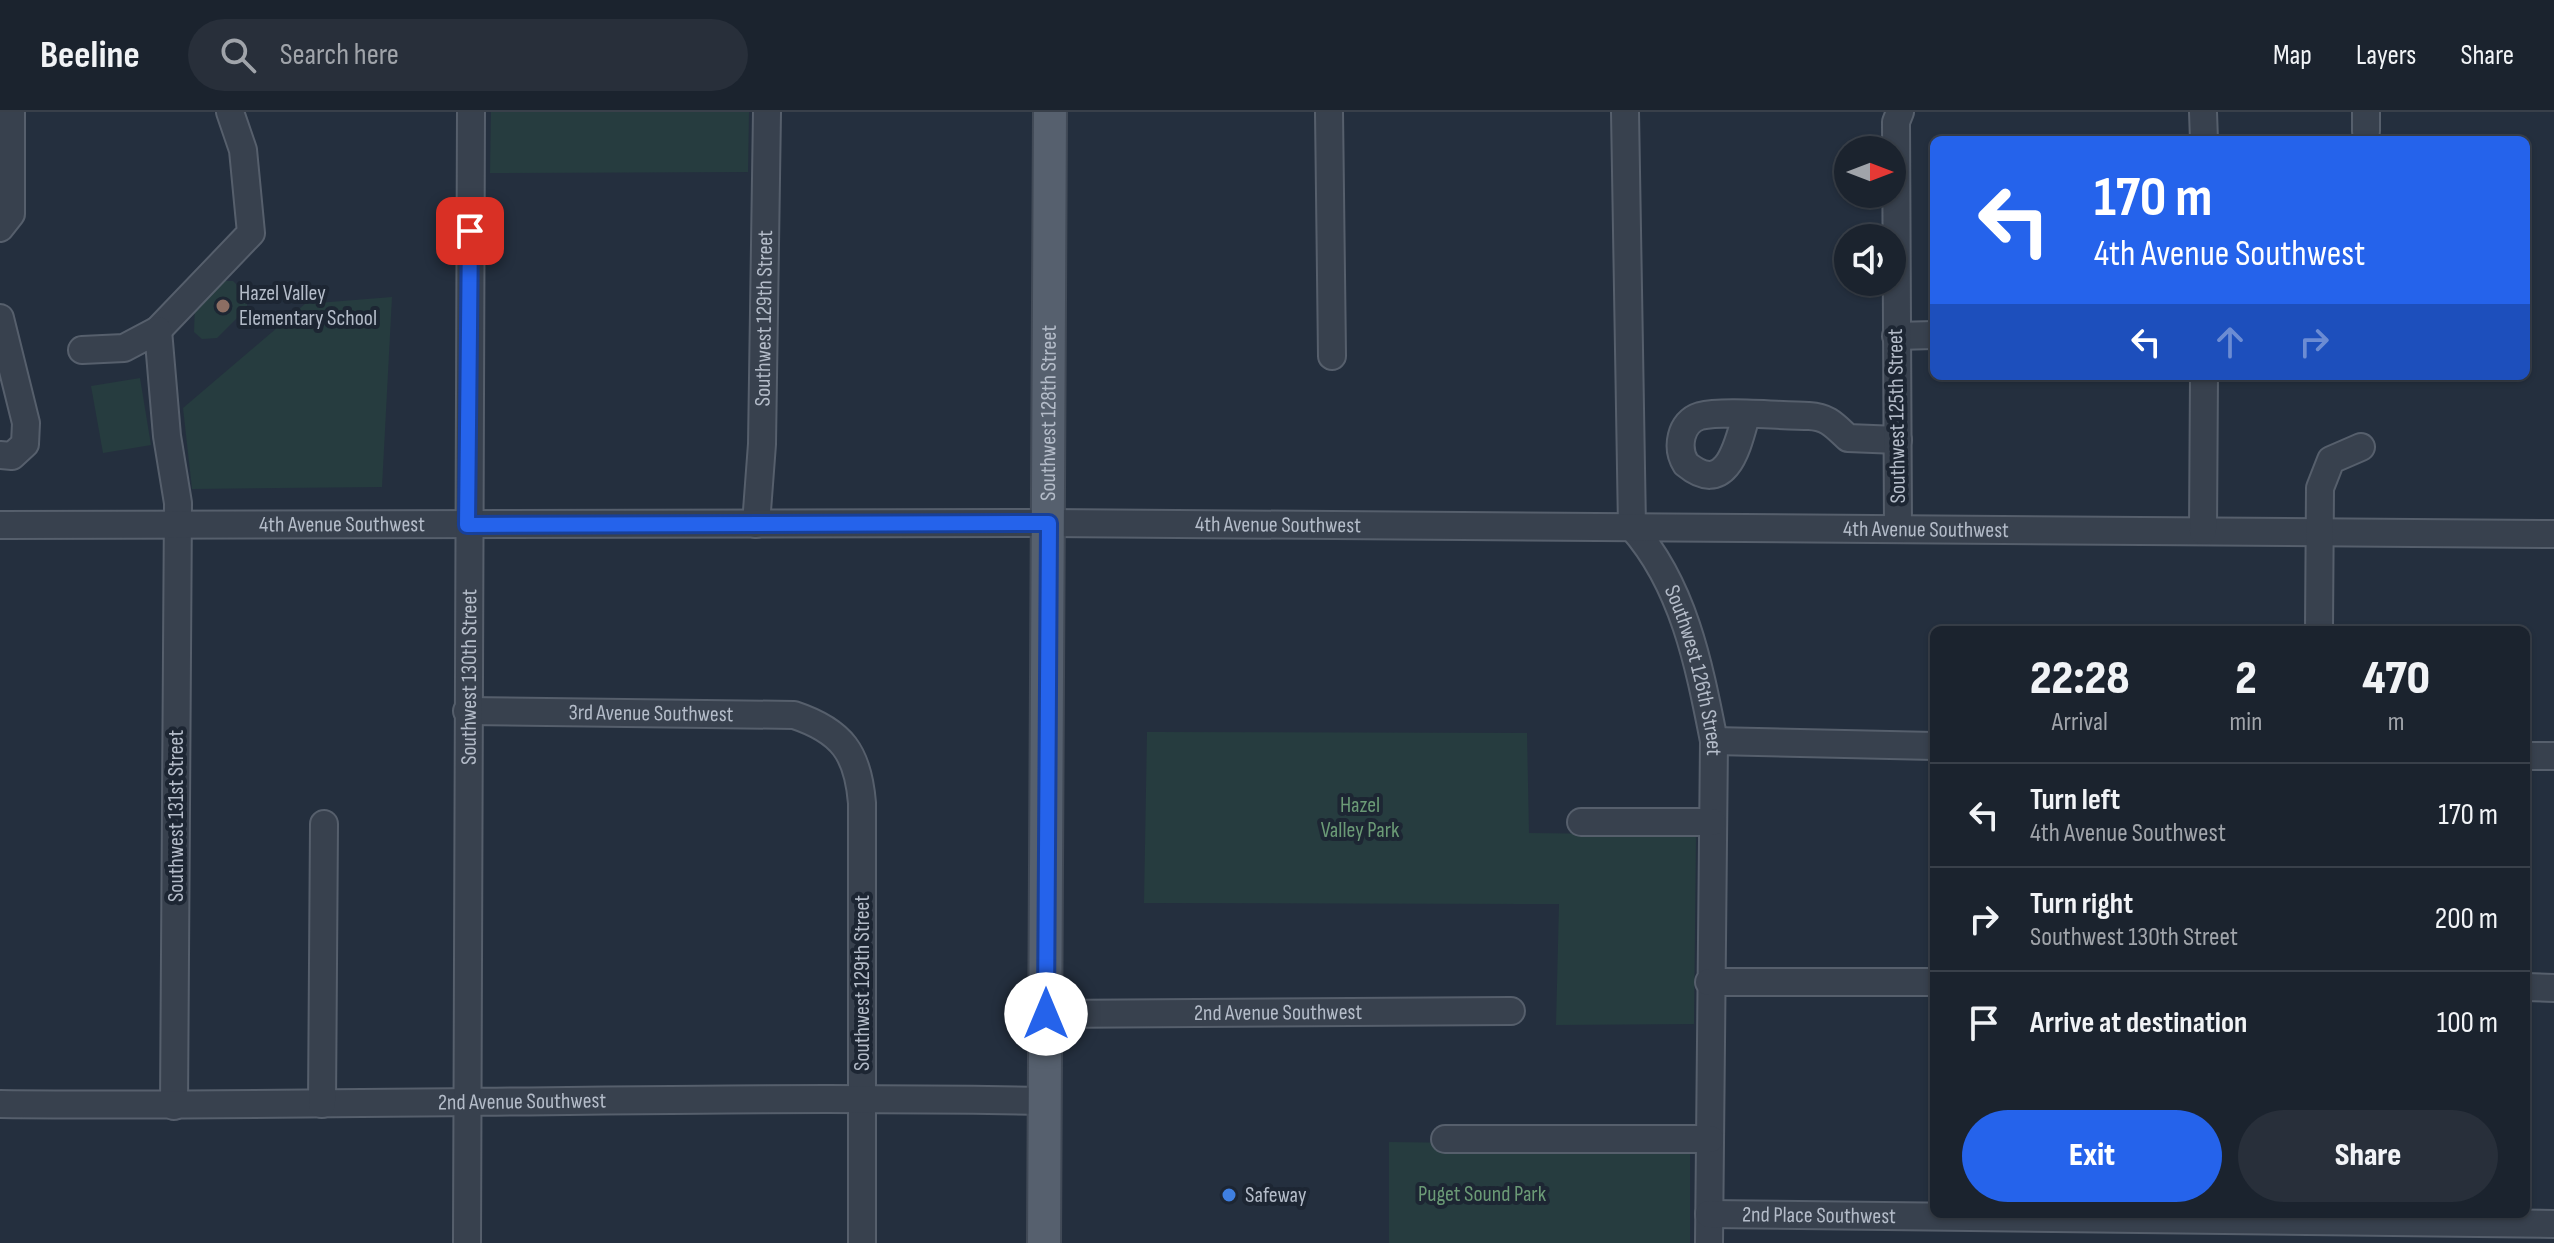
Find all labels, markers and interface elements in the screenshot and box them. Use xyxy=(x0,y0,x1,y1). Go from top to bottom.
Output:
search box xyxy=(188,19,748,91)
text: Beeline xyxy=(40,33,140,78)
icon: search xyxy=(216,33,260,77)
text: Search here xyxy=(280,37,399,73)
text: Map xyxy=(2273,39,2312,72)
text: Layers xyxy=(2356,39,2416,72)
text: Share xyxy=(2460,39,2514,72)
north arrow xyxy=(1834,136,1906,208)
map controls xyxy=(1834,136,1906,296)
text: 170 m xyxy=(2094,165,2212,232)
icon: left xyxy=(1962,168,2066,272)
pin xyxy=(436,197,504,265)
icon: arrive xyxy=(448,209,492,253)
button: sound xyxy=(1834,224,1906,296)
street label: Southwest 129th Street xyxy=(749,230,779,407)
text: 4th Avenue Southwest xyxy=(2094,233,2365,276)
place label: Hazel Valley Elementary School xyxy=(239,280,377,332)
marker: Hazel Valley Elementary School xyxy=(214,297,232,315)
icon: left xyxy=(2124,320,2168,364)
icon: ahead xyxy=(2208,320,2252,364)
icon: right xyxy=(2292,320,2336,364)
street label: Southwest 128th Street xyxy=(1034,325,1062,501)
street label: Southwest 125th Street xyxy=(1882,328,1912,504)
street label: 4th Avenue Southwest xyxy=(259,511,425,538)
street label: 4th Avenue Southwest xyxy=(1195,511,1361,539)
street label: 4th Avenue Southwest xyxy=(1843,515,2009,544)
street label: Southwest 126th Street xyxy=(1658,581,1728,756)
street label: Southwest 130th Street xyxy=(455,589,483,765)
text: 22:28 xyxy=(2030,650,2130,707)
text: 2 xyxy=(2235,650,2257,707)
text: 470 xyxy=(2362,650,2430,707)
street label: 3rd Avenue Southwest xyxy=(568,699,734,728)
text: Arrival xyxy=(2052,707,2108,738)
text: min xyxy=(2230,707,2262,738)
text: m xyxy=(2388,707,2404,738)
street label: Southwest 131st Street xyxy=(163,730,190,902)
text: Turn left xyxy=(2030,782,2120,818)
park label: Hazel Valley Park xyxy=(1321,792,1400,844)
icon: left xyxy=(1962,793,2006,837)
text: 170 m xyxy=(2438,797,2498,833)
text: 4th Avenue Southwest xyxy=(2030,818,2226,849)
text: Turn right xyxy=(2030,886,2133,922)
street label: Southwest 129th Street xyxy=(849,895,876,1071)
icon: right xyxy=(1962,897,2006,941)
text: 200 m xyxy=(2435,901,2498,937)
text: Southwest 130th Street xyxy=(2030,922,2238,953)
position arrow xyxy=(1004,972,1088,1056)
street label: 2nd Avenue Southwest xyxy=(1194,998,1362,1027)
icon: arrive xyxy=(1962,1001,2006,1045)
text: Arrive at destination xyxy=(2030,1005,2247,1041)
text: 100 m xyxy=(2437,1005,2498,1041)
street label: 2nd Avenue Southwest xyxy=(438,1087,606,1116)
button: Exit xyxy=(1962,1110,2222,1202)
button: Share xyxy=(2238,1110,2498,1202)
park label: Puget Sound Park xyxy=(1418,1181,1547,1208)
place label: Safeway xyxy=(1245,1182,1307,1209)
marker: Safeway xyxy=(1220,1186,1238,1204)
street label: 2nd Place Southwest xyxy=(1742,1201,1896,1230)

